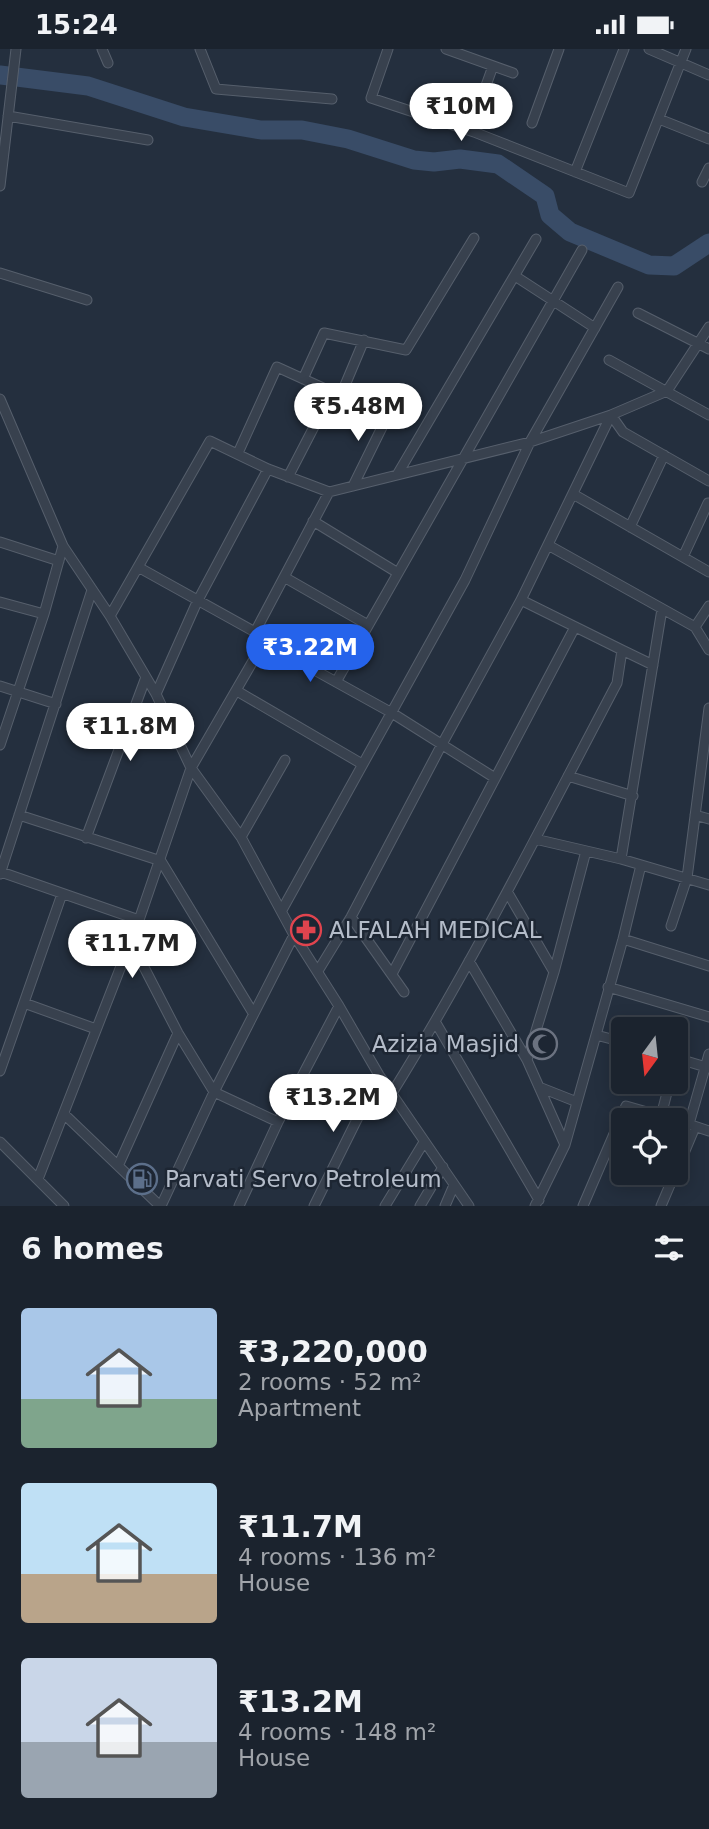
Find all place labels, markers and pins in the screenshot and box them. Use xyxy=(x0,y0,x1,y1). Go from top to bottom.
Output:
pin: ₹10M xyxy=(420,83,502,143)
pin: ₹5.48M xyxy=(301,383,415,443)
pin: ₹3.22M xyxy=(253,625,367,684)
pin: ₹11.8M xyxy=(73,703,187,763)
pharmacy icon: ALFALAH MEDICAL xyxy=(289,913,323,947)
place label: ALFALAH MEDICAL xyxy=(329,917,542,943)
pin: ₹11.7M xyxy=(75,921,189,980)
mosque icon: Azizia Masjid xyxy=(525,1027,559,1061)
place label: Azizia Masjid xyxy=(372,1031,519,1057)
pin: ₹13.2M xyxy=(276,1075,390,1134)
fuel station icon: Parvati Servo Petroleum xyxy=(125,1162,159,1196)
place label: Parvati Servo Petroleum xyxy=(165,1166,442,1192)

